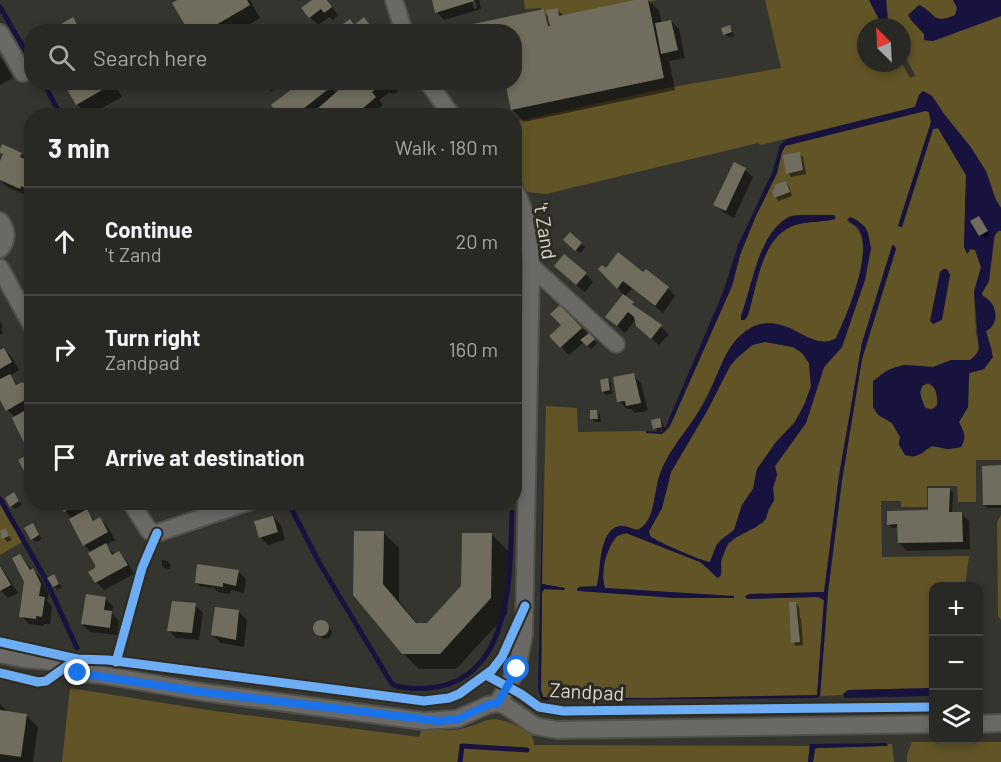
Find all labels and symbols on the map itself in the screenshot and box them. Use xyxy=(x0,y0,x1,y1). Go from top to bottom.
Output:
north arrow xyxy=(857,18,911,72)
street label: 't Zand xyxy=(530,201,562,261)
route start xyxy=(503,655,529,681)
route end xyxy=(64,659,90,685)
street label: Zandpad xyxy=(549,677,625,705)

